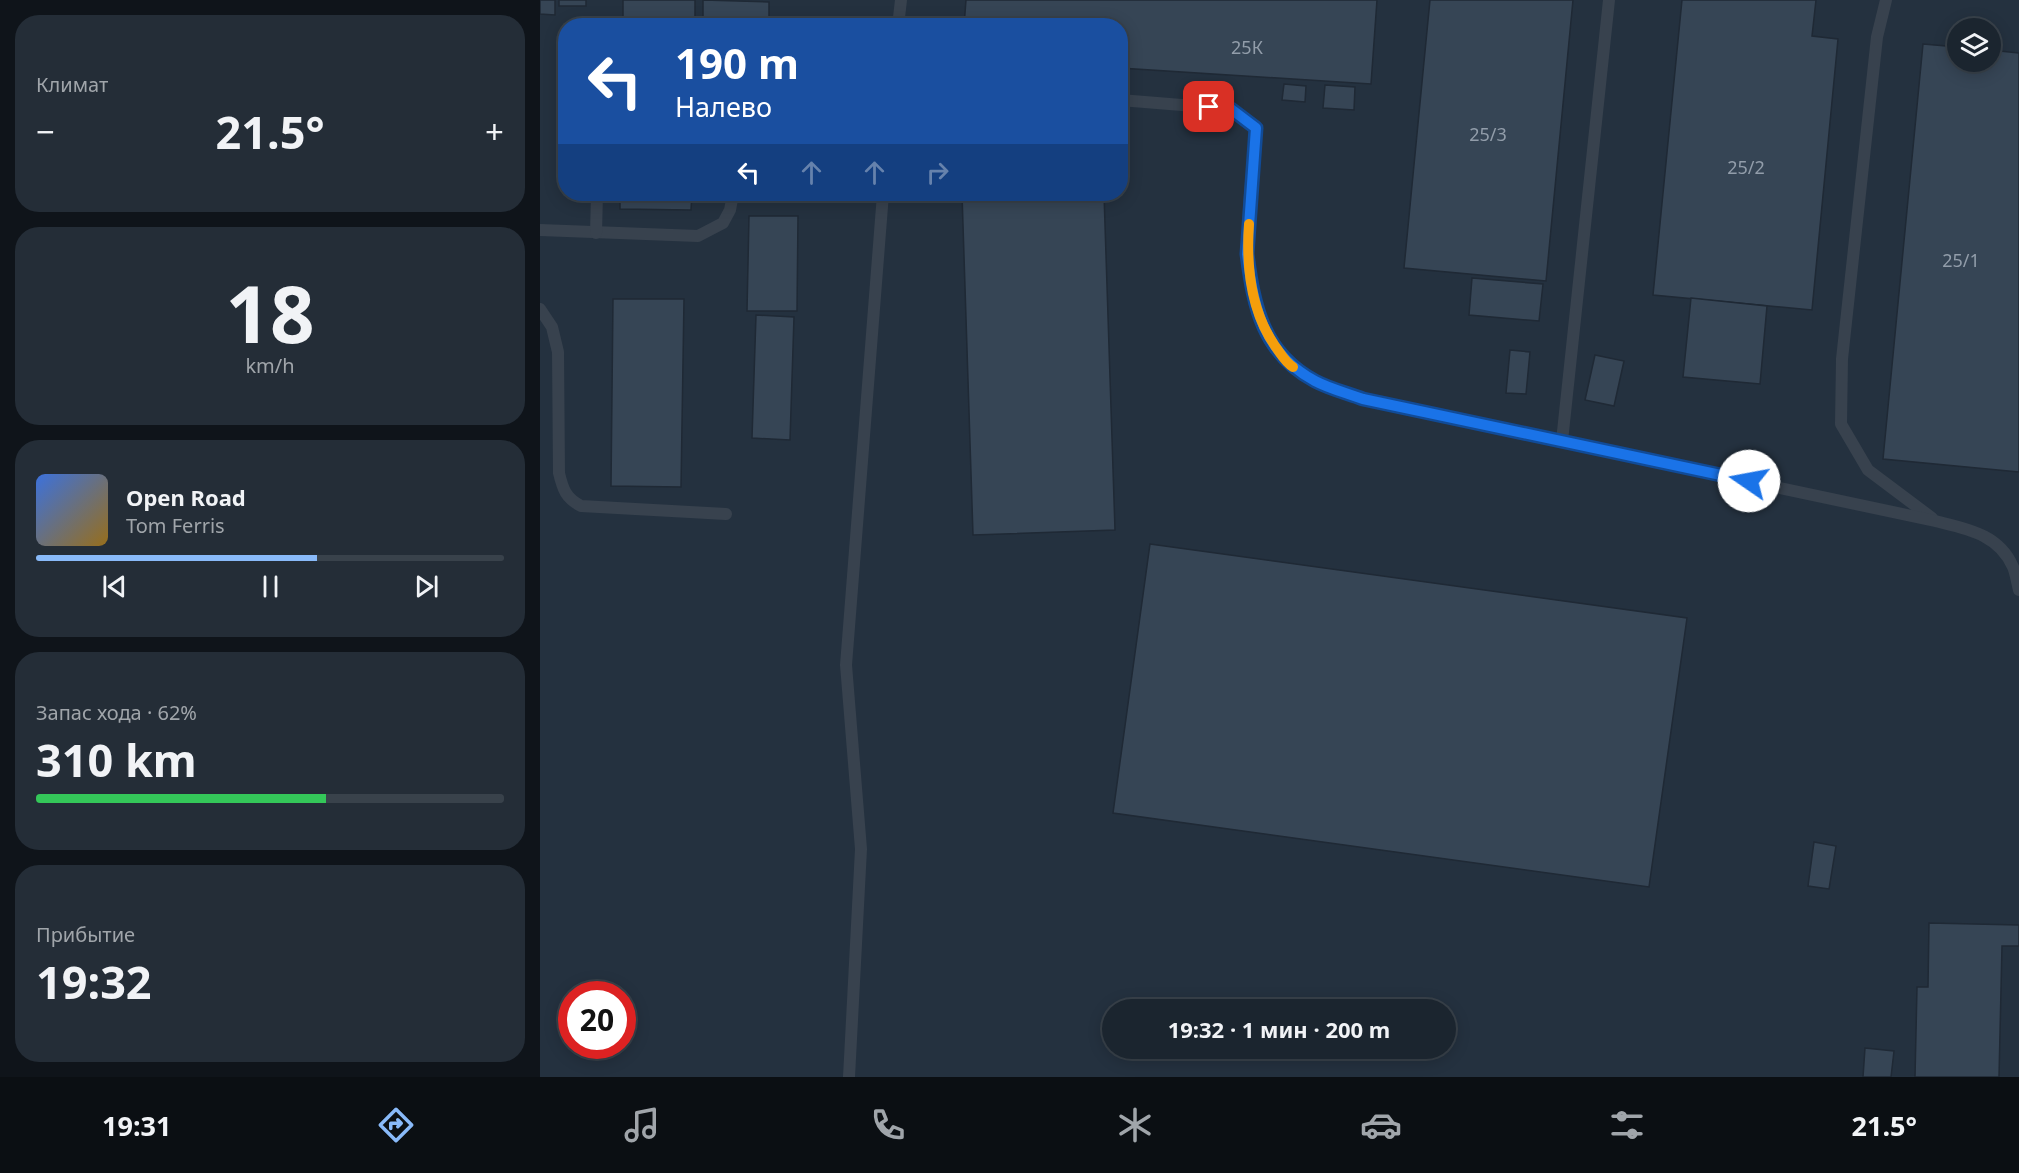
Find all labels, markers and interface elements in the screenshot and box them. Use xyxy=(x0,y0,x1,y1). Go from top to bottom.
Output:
map controls xyxy=(1947,18,2001,72)
button: layers xyxy=(1947,18,2001,72)
text: 190 m xyxy=(675,34,799,91)
house number: 25К xyxy=(1231,35,1264,59)
icon: left xyxy=(576,42,654,120)
text: Климат xyxy=(36,71,108,98)
pin xyxy=(1183,81,1234,132)
text: Налево xyxy=(675,88,772,125)
icon: arrive xyxy=(1192,90,1225,123)
text: 21.5° xyxy=(216,101,324,162)
text: − xyxy=(36,109,55,154)
text: + xyxy=(485,109,504,154)
house number: 25/3 xyxy=(1469,122,1507,146)
house number: 25/2 xyxy=(1727,155,1765,179)
icon: left xyxy=(732,156,765,189)
icon: ahead xyxy=(795,156,828,189)
icon: ahead xyxy=(858,156,891,189)
icon: right xyxy=(921,156,954,189)
house number: 25/1 xyxy=(1942,248,1980,272)
text: 18 xyxy=(225,260,315,366)
text: km/h xyxy=(245,352,295,379)
position arrow xyxy=(1717,449,1781,513)
text: Open Road xyxy=(126,482,246,512)
text: Tom Ferris xyxy=(126,512,225,539)
icon: previous xyxy=(98,570,131,603)
icon: pause xyxy=(254,570,287,603)
icon: next xyxy=(410,570,443,603)
text: Запас хода · 62% xyxy=(36,699,197,726)
text: 310 km xyxy=(36,729,197,790)
text: Прибытие xyxy=(36,921,135,948)
text: 19:32 xyxy=(36,951,152,1012)
speed limit sign: 20 xyxy=(558,981,636,1059)
text: 19:32 · 1 мин · 200 m xyxy=(1168,1014,1390,1044)
icon: directions xyxy=(375,1104,417,1146)
icon: music xyxy=(621,1104,663,1146)
icon: phone xyxy=(867,1104,909,1146)
icon: climate xyxy=(1114,1104,1156,1146)
icon: car xyxy=(1360,1104,1402,1146)
icon: filters xyxy=(1606,1104,1648,1146)
text: 19:31 xyxy=(102,1107,171,1144)
text: 21.5° xyxy=(1852,1107,1917,1144)

